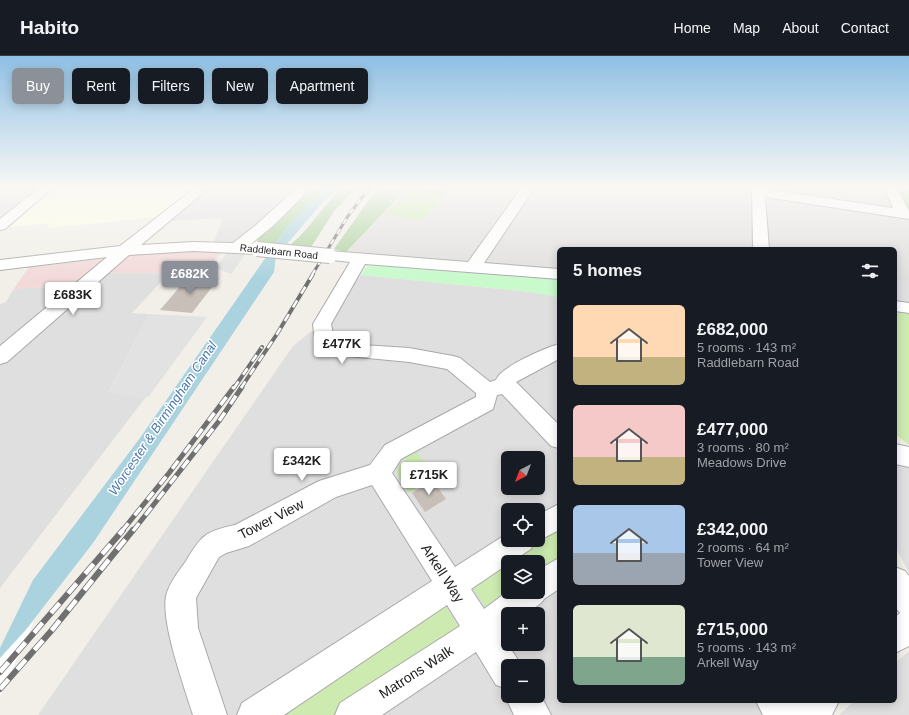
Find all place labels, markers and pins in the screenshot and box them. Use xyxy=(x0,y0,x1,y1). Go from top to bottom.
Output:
pin: £682K xyxy=(162,261,218,295)
pin: £683K xyxy=(45,282,101,316)
pin: £477K xyxy=(314,331,370,365)
pin: £342K xyxy=(274,448,330,482)
pin: £715K xyxy=(401,462,457,496)

